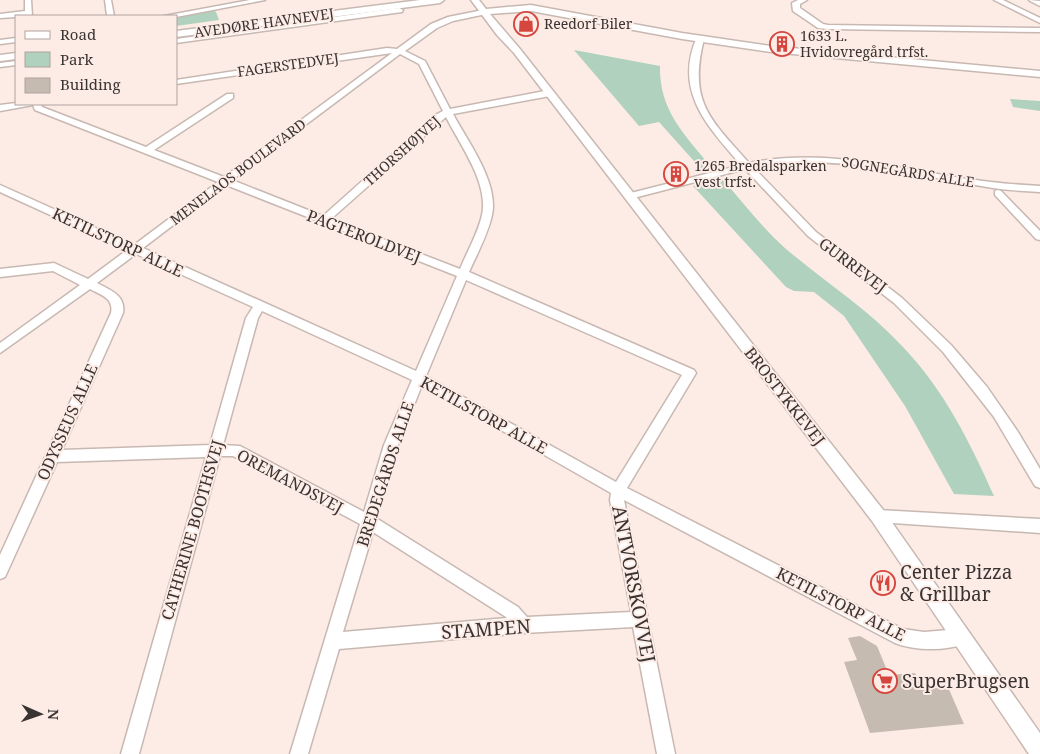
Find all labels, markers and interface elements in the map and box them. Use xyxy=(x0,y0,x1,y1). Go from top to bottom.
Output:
street label: AVEDØRE HAVNEVEJ xyxy=(193,3,335,42)
shop icon: Reedorf Biler xyxy=(513,11,539,37)
place label: Reedorf Biler xyxy=(544,14,633,33)
legend xyxy=(15,15,178,105)
text: Road xyxy=(60,24,96,44)
place label: 1633 L. Hvidovregård trfst. xyxy=(800,26,928,61)
building icon: 1633 L. Hvidovregård trfst. xyxy=(769,31,795,57)
street label: FAGERSTEDVEJ xyxy=(236,48,340,81)
text: Park xyxy=(60,49,94,69)
text: Building xyxy=(60,74,121,94)
street label: THORSHØJVEJ xyxy=(359,111,444,190)
street label: MENELAOS BOULEVARD xyxy=(166,114,310,229)
street label: SOGNEGÅRDS ALLE xyxy=(840,152,976,191)
place label: 1265 Bredalsparken vest trfst. xyxy=(694,156,827,191)
building icon: 1265 Bredalsparken vest trfst. xyxy=(663,161,689,187)
street label: KETILSTORP ALLE xyxy=(49,202,187,282)
street label: PAGTEROLDVEJ xyxy=(304,204,424,268)
street label: GURREVEJ xyxy=(814,232,892,298)
street label: BROSTYKKEVEJ xyxy=(740,342,831,450)
street label: ODYSSEUS ALLE xyxy=(31,360,103,484)
street label: KETILSTORP ALLE xyxy=(417,371,551,459)
street label: BREDEGÅRDS ALLE xyxy=(351,399,419,549)
street label: CATHERINE BOOTHSVEJ xyxy=(156,437,228,623)
street label: OREMANDSVEJ xyxy=(233,444,347,518)
street label: ANTVORSKOVVEJ xyxy=(606,503,662,665)
place label: Center Pizza & Grillbar xyxy=(900,559,1013,607)
street label: KETILSTORP ALLE xyxy=(773,562,909,646)
restaurant icon: Center Pizza & Grillbar xyxy=(870,570,896,596)
street label: STAMPEN xyxy=(440,613,532,645)
supermarket icon: SuperBrugsen xyxy=(872,668,898,694)
place label: SuperBrugsen xyxy=(902,668,1030,694)
north arrow xyxy=(15,689,65,739)
text: N xyxy=(44,709,63,720)

